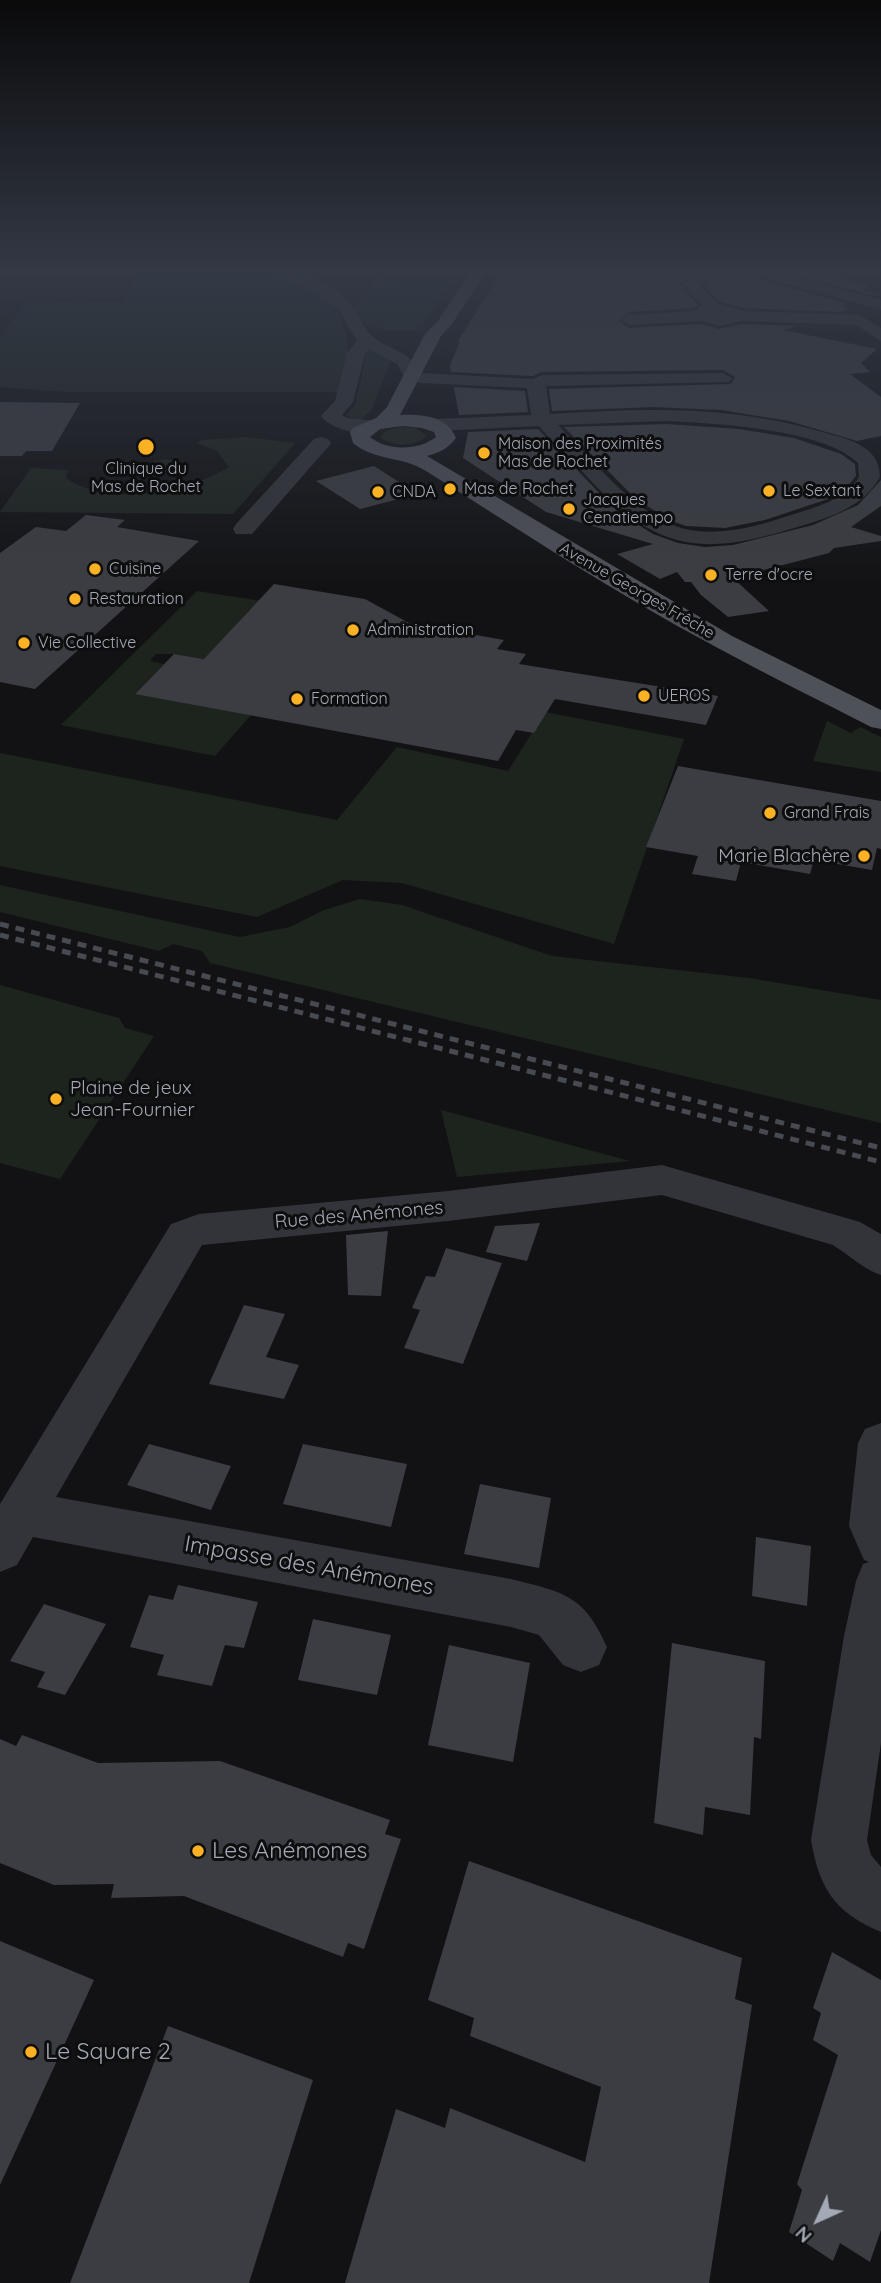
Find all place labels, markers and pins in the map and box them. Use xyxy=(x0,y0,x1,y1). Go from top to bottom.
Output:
place label: Maison des Proximités Mas de Rochet xyxy=(498,434,662,472)
marker: Clinique du Mas de Rochet xyxy=(136,437,156,457)
marker: Maison des Proximités Mas de Rochet xyxy=(476,445,492,461)
place label: Clinique du Mas de Rochet xyxy=(91,459,201,497)
place label: Mas de Rochet xyxy=(464,479,574,499)
marker: Mas de Rochet xyxy=(442,481,458,497)
place label: Le Sextant xyxy=(783,481,861,501)
place label: CNDA xyxy=(392,482,436,502)
marker: Le Sextant xyxy=(761,483,777,499)
marker: CNDA xyxy=(370,484,386,500)
place label: Jacques Cenatiempo xyxy=(583,490,673,528)
marker: Jacques Cenatiempo xyxy=(561,501,577,517)
place label: Cuisine xyxy=(109,559,161,579)
marker: Cuisine xyxy=(87,561,103,577)
place label: Terre d'ocre xyxy=(725,565,813,585)
marker: Terre d'ocre xyxy=(703,567,719,583)
place label: Restauration xyxy=(89,589,184,609)
marker: Restauration xyxy=(67,591,83,607)
place label: Administration xyxy=(367,620,474,640)
marker: Administration xyxy=(345,622,361,638)
place label: Vie Collective xyxy=(38,633,136,653)
marker: Vie Collective xyxy=(16,635,32,651)
place label: UEROS xyxy=(658,686,710,706)
marker: UEROS xyxy=(636,688,652,704)
place label: Formation xyxy=(311,689,388,709)
marker: Formation xyxy=(289,691,305,707)
place label: Grand Frais xyxy=(784,803,870,823)
marker: Grand Frais xyxy=(762,805,778,821)
place label: Marie Blachère xyxy=(718,845,850,867)
marker: Marie Blachère xyxy=(856,848,872,864)
place label: Plaine de jeux Jean-Fournier xyxy=(70,1077,195,1121)
marker: Plaine de jeux Jean-Fournier xyxy=(48,1091,64,1107)
place label: Les Anémones xyxy=(212,1837,367,1865)
marker: Les Anémones xyxy=(190,1843,206,1859)
place label: Le Square 2 xyxy=(45,2038,171,2066)
marker: Le Square 2 xyxy=(23,2044,39,2060)

